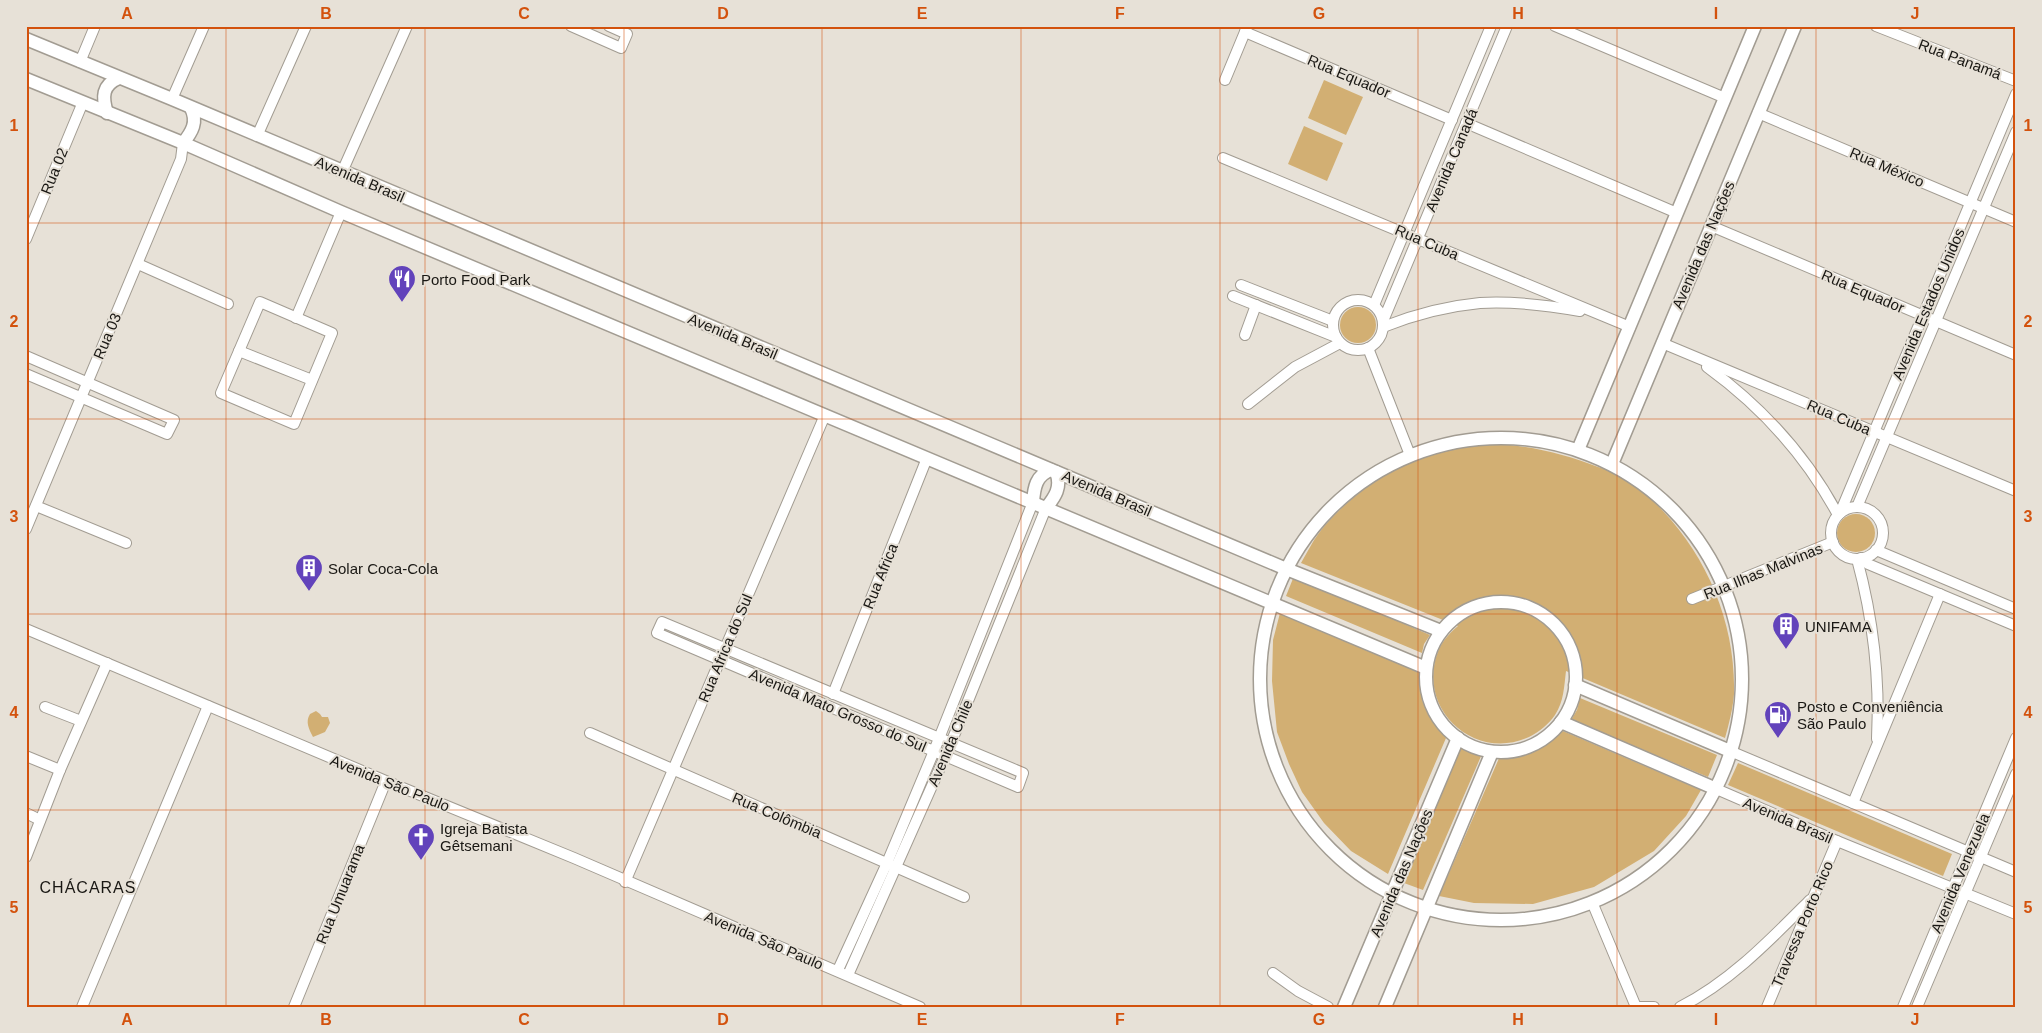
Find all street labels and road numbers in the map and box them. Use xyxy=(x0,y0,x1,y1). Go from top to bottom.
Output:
street label: Rua Panamá xyxy=(1916,35,2005,83)
street label: Rua Equador xyxy=(1305,51,1393,101)
street label: Avenida Canadá xyxy=(1422,105,1481,214)
street label: Rua México xyxy=(1847,144,1927,190)
street label: Rua 02 xyxy=(37,145,71,197)
street label: Avenida Brasil xyxy=(313,152,407,206)
street label: Avenida das Nações xyxy=(1668,178,1738,312)
street label: Rua Cuba xyxy=(1393,221,1462,263)
street label: Avenida Estados Unidos xyxy=(1888,226,1968,382)
street label: Rua Equador xyxy=(1819,266,1907,316)
street label: Avenida Brasil xyxy=(686,309,780,363)
street label: Rua 03 xyxy=(90,310,124,362)
street label: Rua Cuba xyxy=(1805,396,1874,438)
street label: Avenida Brasil xyxy=(1060,466,1154,520)
street label: Rua Ilhas Malvinas xyxy=(1701,539,1825,603)
street label: Rua Africa xyxy=(859,540,901,611)
street label: Rua Africa do Sul xyxy=(695,591,755,705)
street label: Avenida Mato Grosso do Sul xyxy=(747,665,929,755)
street label: Avenida Chile xyxy=(924,697,976,789)
street label: Avenida São Paulo xyxy=(328,751,452,815)
street label: Rua Colômbia xyxy=(730,789,825,842)
street label: Avenida Brasil xyxy=(1741,793,1835,847)
street label: Avenida das Nações xyxy=(1366,806,1436,940)
street label: Avenida Venezuela xyxy=(1927,810,1993,935)
street label: Rua Umuarama xyxy=(312,841,368,946)
street label: Travessa Porto Rico xyxy=(1768,858,1836,990)
street label: Avenida São Paulo xyxy=(702,907,826,973)

